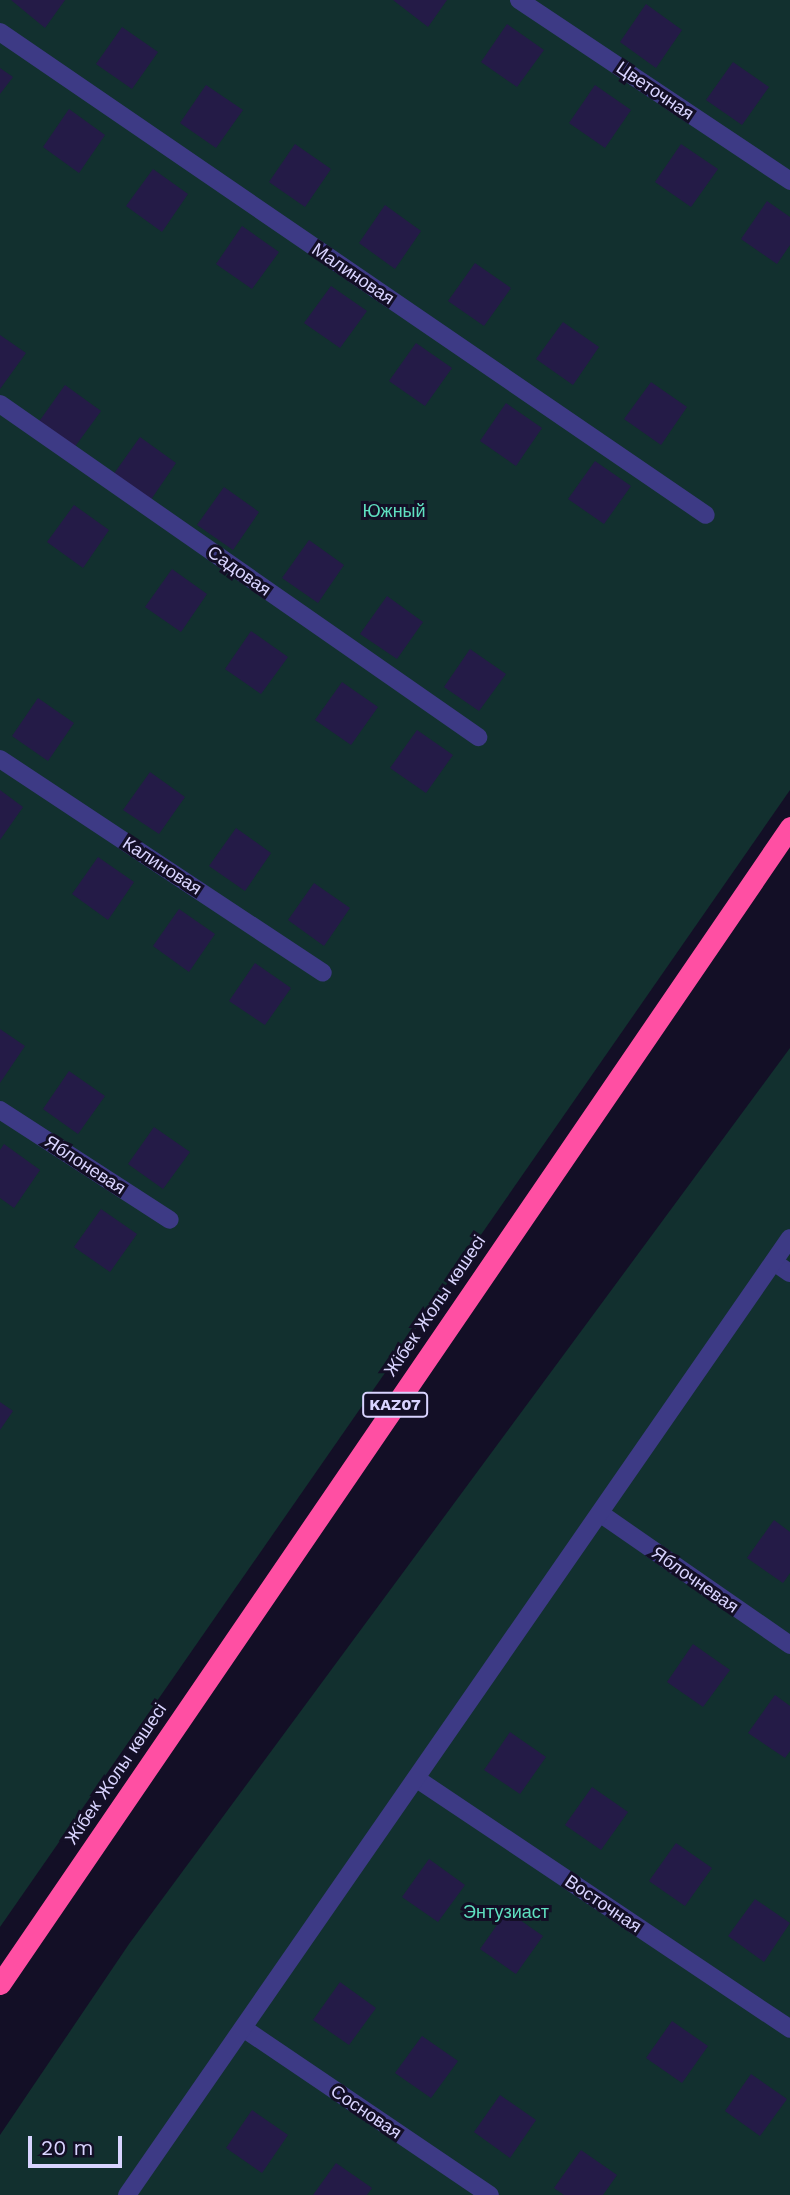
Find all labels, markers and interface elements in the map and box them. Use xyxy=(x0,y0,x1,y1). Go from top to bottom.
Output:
street label: Цветочная xyxy=(612,57,698,125)
street label: Малиновая xyxy=(308,239,398,309)
park label: Южный xyxy=(362,500,426,522)
street label: Садовая xyxy=(203,541,275,601)
street label: Калиновая xyxy=(118,832,206,900)
street label: Яблоневая xyxy=(40,1131,130,1199)
street label: Жібек Жолы көшесі xyxy=(380,1231,490,1381)
road number: KAZ07 xyxy=(362,1392,428,1418)
street label: Яблочневая xyxy=(647,1542,743,1618)
street label: Жібек Жолы көшесі xyxy=(61,1699,171,1849)
street label: Восточная xyxy=(561,1871,645,1937)
park label: Энтузиаст xyxy=(463,1901,549,1923)
street label: Сосновая xyxy=(326,2080,406,2144)
scale bar xyxy=(32,2122,126,2166)
text: 20 m xyxy=(41,2135,93,2160)

